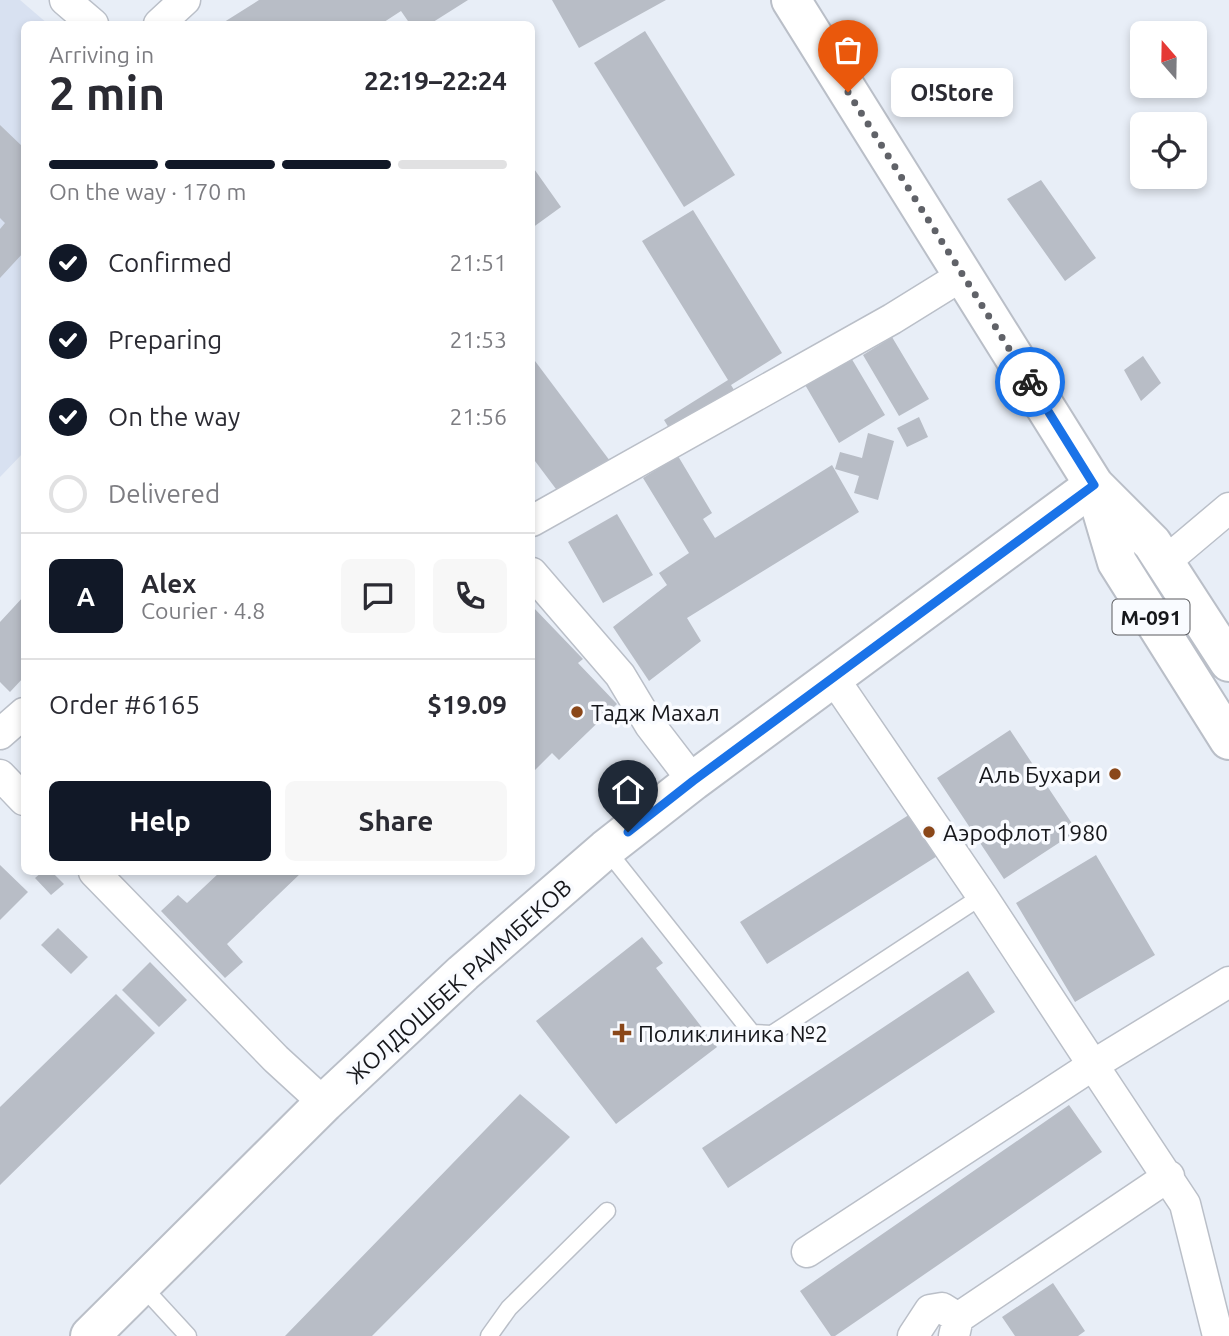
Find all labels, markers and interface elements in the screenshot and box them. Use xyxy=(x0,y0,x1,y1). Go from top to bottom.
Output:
pin xyxy=(818,20,878,92)
north arrow xyxy=(1130,21,1208,98)
map controls xyxy=(1130,21,1207,189)
icon: bag xyxy=(829,31,867,69)
text: Arriving in xyxy=(49,42,154,67)
text: 22:19–22:24 xyxy=(364,66,507,95)
text: 2 min xyxy=(49,67,165,119)
callout: O!Store xyxy=(890,68,1012,116)
text: O!Store xyxy=(910,80,994,105)
button: locate xyxy=(1130,112,1207,189)
text: On the way · 170 m xyxy=(49,179,246,204)
icon: check xyxy=(49,244,87,282)
text: Confirmed xyxy=(108,248,232,277)
text: 21:51 xyxy=(449,250,507,275)
icon: check xyxy=(49,321,87,359)
text: Preparing xyxy=(108,325,222,354)
text: 21:53 xyxy=(449,327,507,352)
courier xyxy=(995,347,1065,417)
icon: bike xyxy=(1011,363,1049,401)
icon: check xyxy=(49,398,87,436)
text: On the way xyxy=(108,402,240,431)
text: 21:56 xyxy=(449,404,507,429)
text: Delivered xyxy=(108,479,220,508)
button: chat xyxy=(341,559,415,633)
button: phone xyxy=(433,559,507,633)
text: Alex xyxy=(141,569,196,598)
text: A xyxy=(77,582,95,611)
text: Courier · 4.8 xyxy=(141,598,265,623)
road number: М-091 xyxy=(1112,600,1190,634)
text: Order #6165 xyxy=(49,690,200,719)
text: $19.09 xyxy=(427,690,507,719)
place label: Тадж Махал xyxy=(591,700,720,725)
marker: Тадж Махал xyxy=(569,704,585,720)
pin xyxy=(598,760,658,832)
place label: Аль Бухари xyxy=(979,762,1101,787)
marker: Аль Бухари xyxy=(1107,766,1123,782)
icon: home xyxy=(609,771,647,809)
button: Help xyxy=(49,781,271,861)
button: Share xyxy=(285,781,507,861)
place label: Аэрофлот 1980 xyxy=(943,820,1108,845)
marker: Аэрофлот 1980 xyxy=(921,824,937,840)
street label: ЖОЛДОШБЕК РАИМБЕКОВ xyxy=(342,874,576,1088)
place label: Поликлиника №2 xyxy=(638,1021,828,1046)
marker: Поликлиника №2 xyxy=(612,1023,632,1043)

